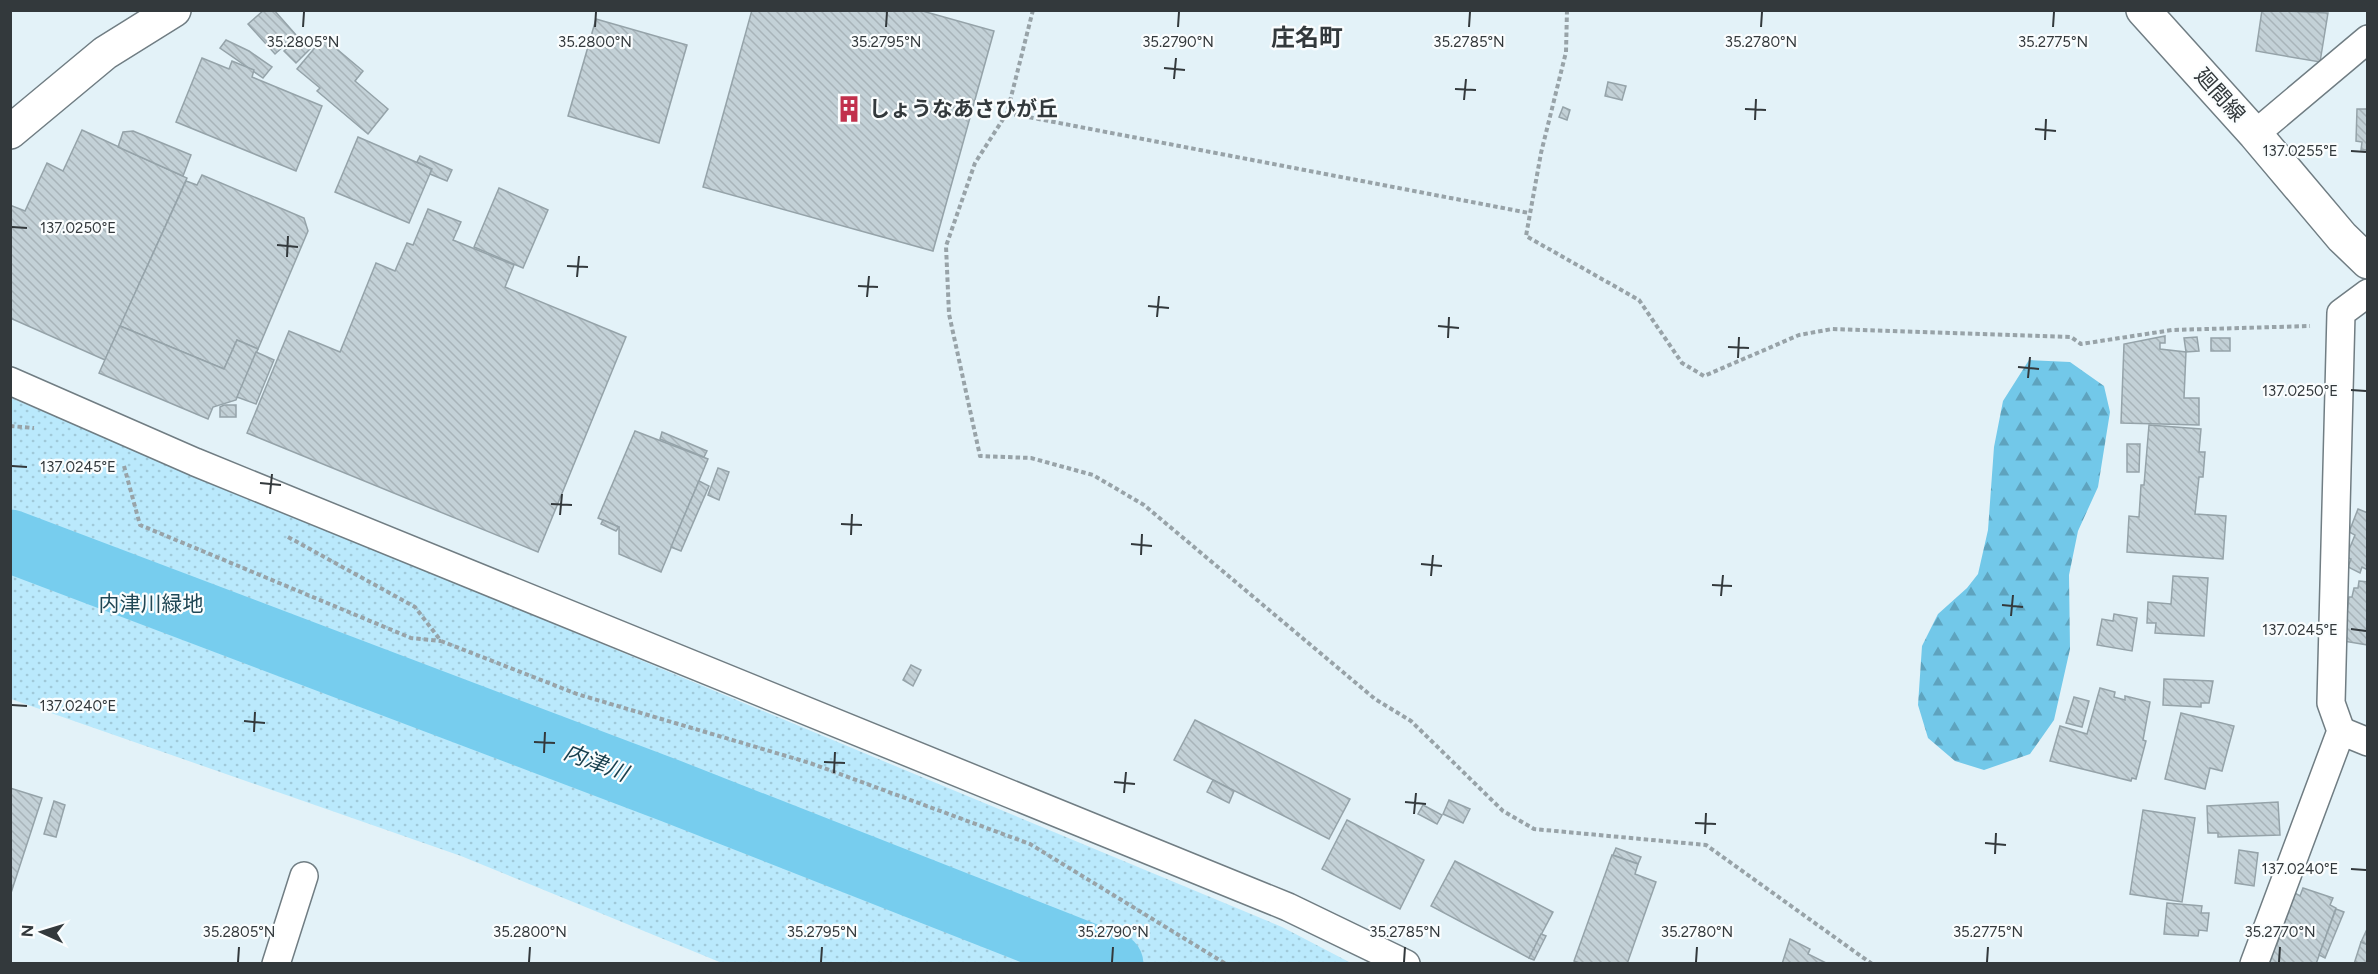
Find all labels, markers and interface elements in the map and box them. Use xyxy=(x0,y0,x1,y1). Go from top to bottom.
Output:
district label: 庄名町 xyxy=(1271,23,1343,52)
text: 35.2805°N xyxy=(267,33,339,51)
text: 35.2800°N xyxy=(558,33,632,51)
text: 35.2795°N xyxy=(851,33,921,51)
text: 35.2790°N xyxy=(1142,33,1214,51)
text: 35.2785°N xyxy=(1433,33,1505,51)
text: 35.2780°N xyxy=(1725,33,1797,51)
text: 35.2775°N xyxy=(2018,33,2088,51)
street label: 廻間線 xyxy=(2190,63,2251,126)
building icon: しょうなあさひが丘 xyxy=(834,94,864,124)
place label: しょうなあさひが丘 xyxy=(869,96,1058,121)
text: 137.0255°E xyxy=(2262,142,2338,160)
text: 137.0250°E xyxy=(40,219,116,237)
text: 137.0250°E xyxy=(2262,382,2338,400)
text: 137.0245°E xyxy=(40,458,116,476)
park label: 内津川緑地 xyxy=(99,591,204,616)
text: 137.0245°E xyxy=(2262,621,2338,639)
text: 137.0240°E xyxy=(40,697,116,715)
water label: 内津川 xyxy=(560,738,633,788)
text: 137.0240°E xyxy=(2262,860,2338,878)
north arrow xyxy=(12,902,72,962)
text: 35.2805°N xyxy=(203,923,275,941)
text: 35.2800°N xyxy=(493,923,567,941)
text: 35.2795°N xyxy=(787,923,857,941)
text: 35.2790°N xyxy=(1077,923,1149,941)
text: 35.2785°N xyxy=(1369,923,1441,941)
text: 35.2780°N xyxy=(1661,923,1733,941)
text: 35.2775°N xyxy=(1953,923,2023,941)
text: 35.2770°N xyxy=(2244,923,2316,941)
text: N xyxy=(18,924,37,938)

